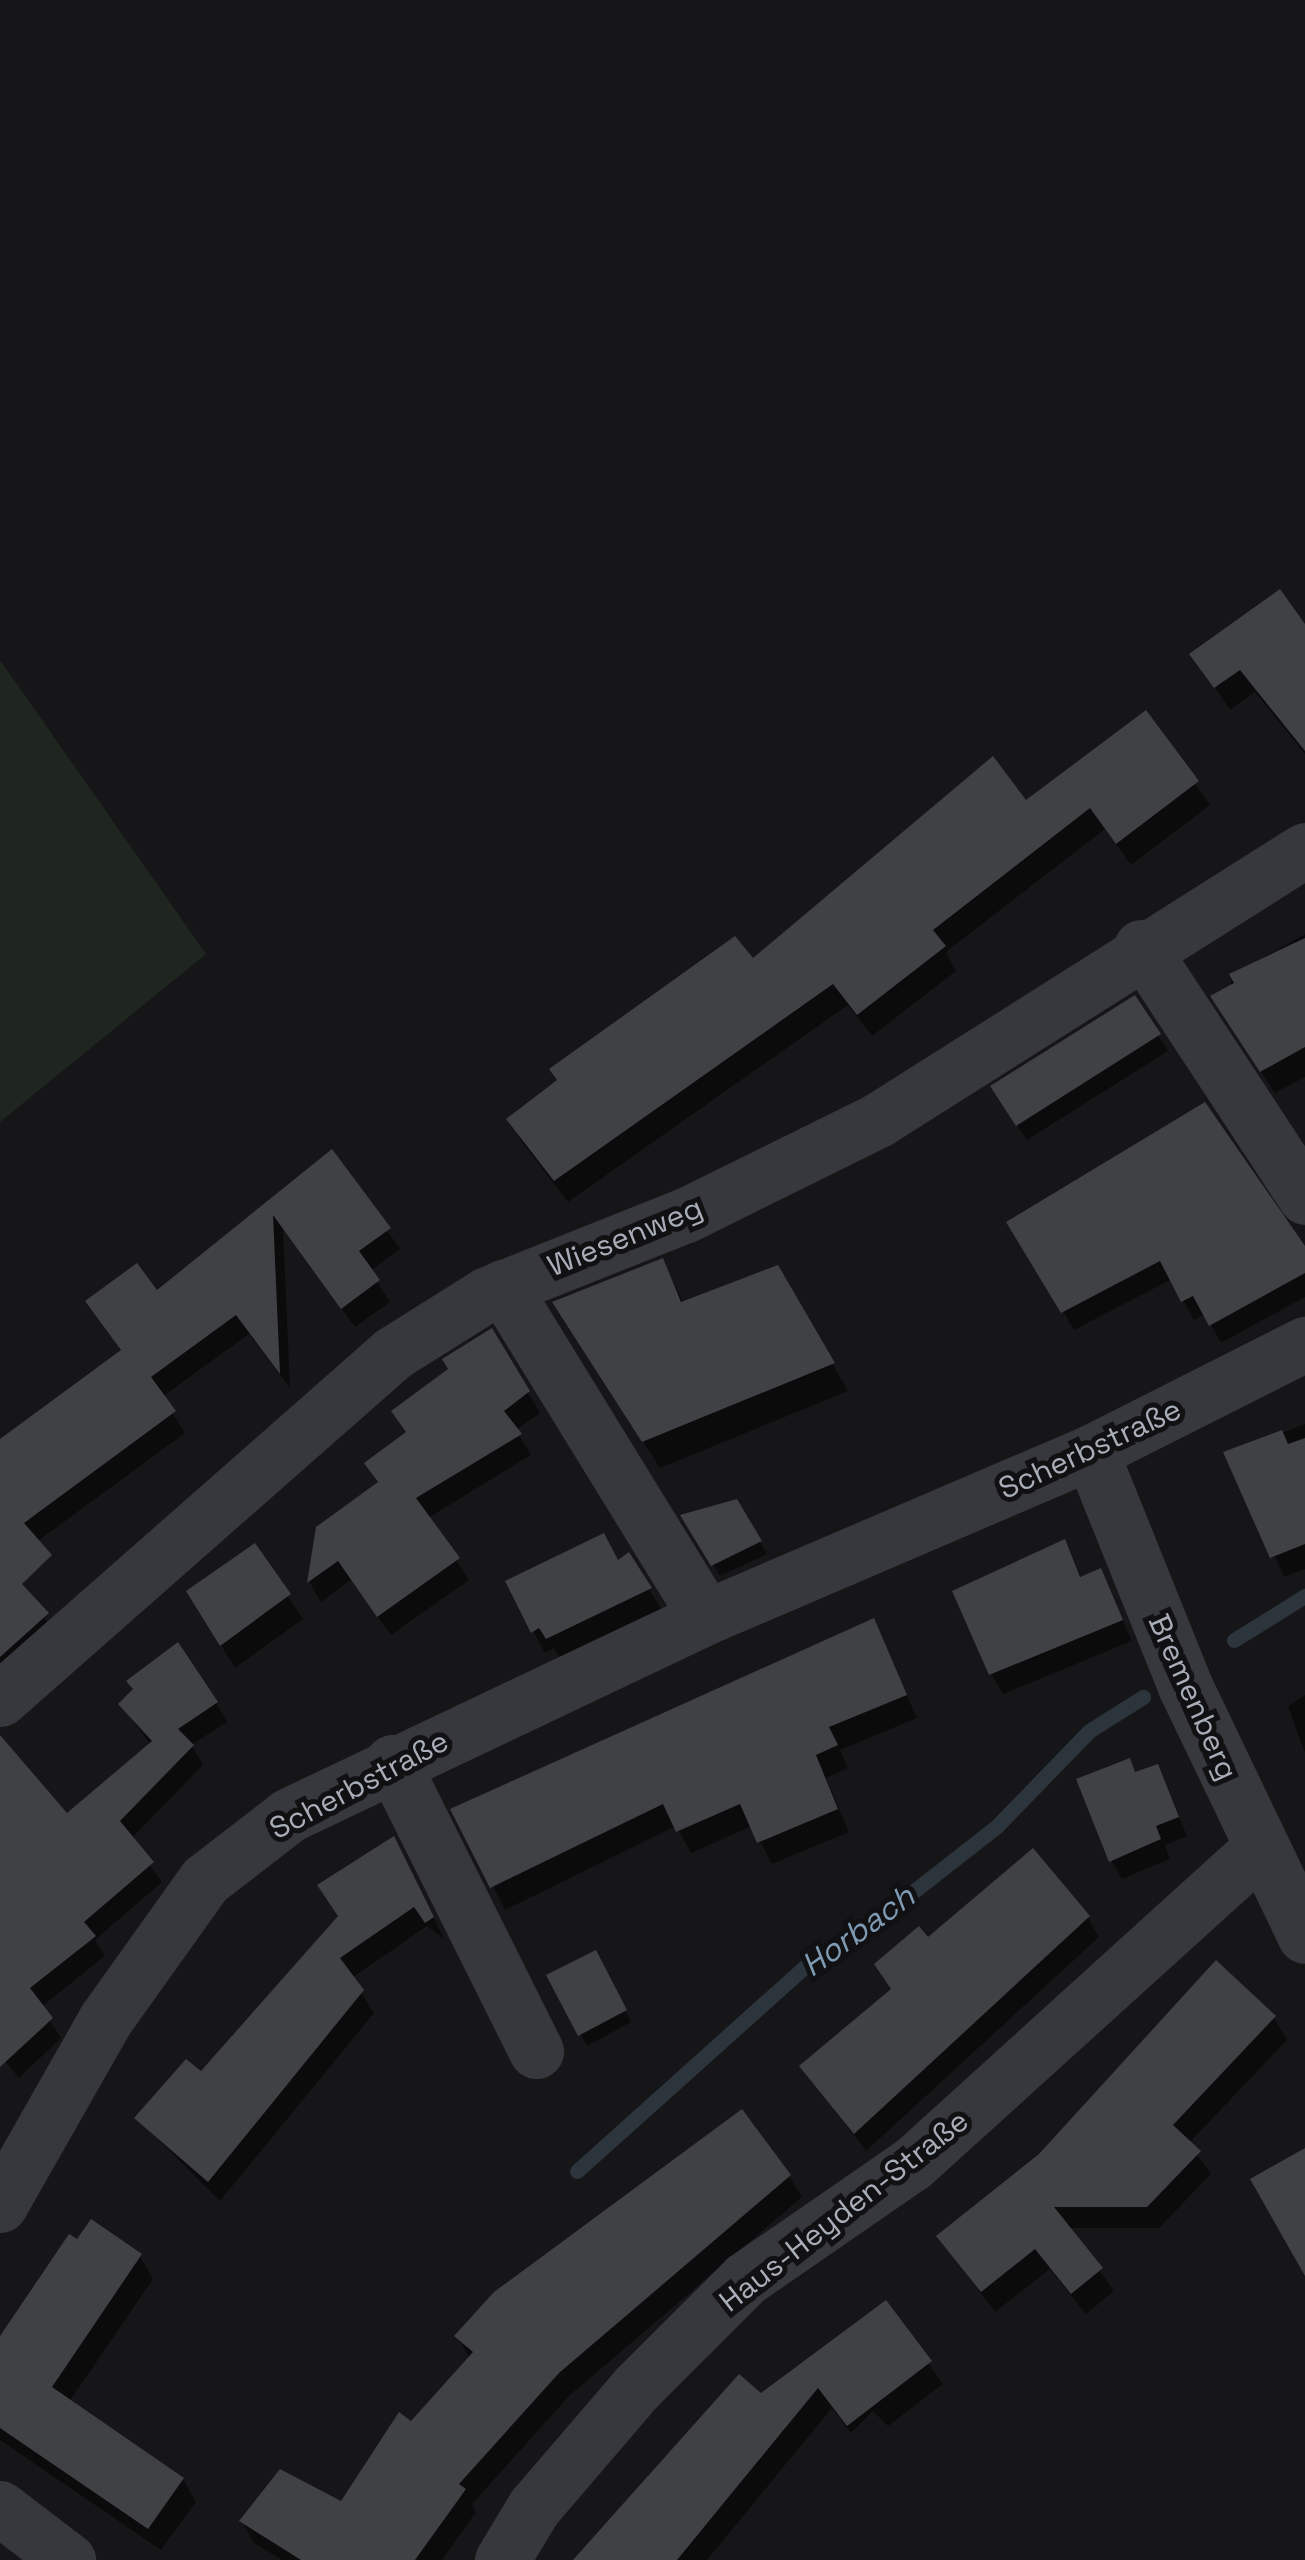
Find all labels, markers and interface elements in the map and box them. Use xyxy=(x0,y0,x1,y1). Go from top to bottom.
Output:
street label: Wiesenweg xyxy=(542,1190,708,1284)
street label: Scherbstraße xyxy=(993,1391,1187,1507)
street label: Bremenberg xyxy=(1140,1609,1246,1785)
street label: Scherbstraße xyxy=(264,1723,454,1847)
water label: Horbach xyxy=(794,1877,922,1985)
street label: Haus-Heyden-Straße xyxy=(712,2103,976,2319)

